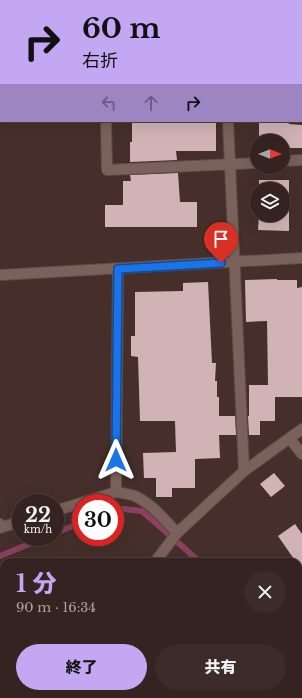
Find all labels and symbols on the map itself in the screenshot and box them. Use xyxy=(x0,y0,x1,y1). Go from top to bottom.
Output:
north arrow xyxy=(250,134,290,174)
pin xyxy=(204,222,238,263)
position arrow xyxy=(95,439,137,481)
speed limit sign: 30 xyxy=(72,494,124,546)

